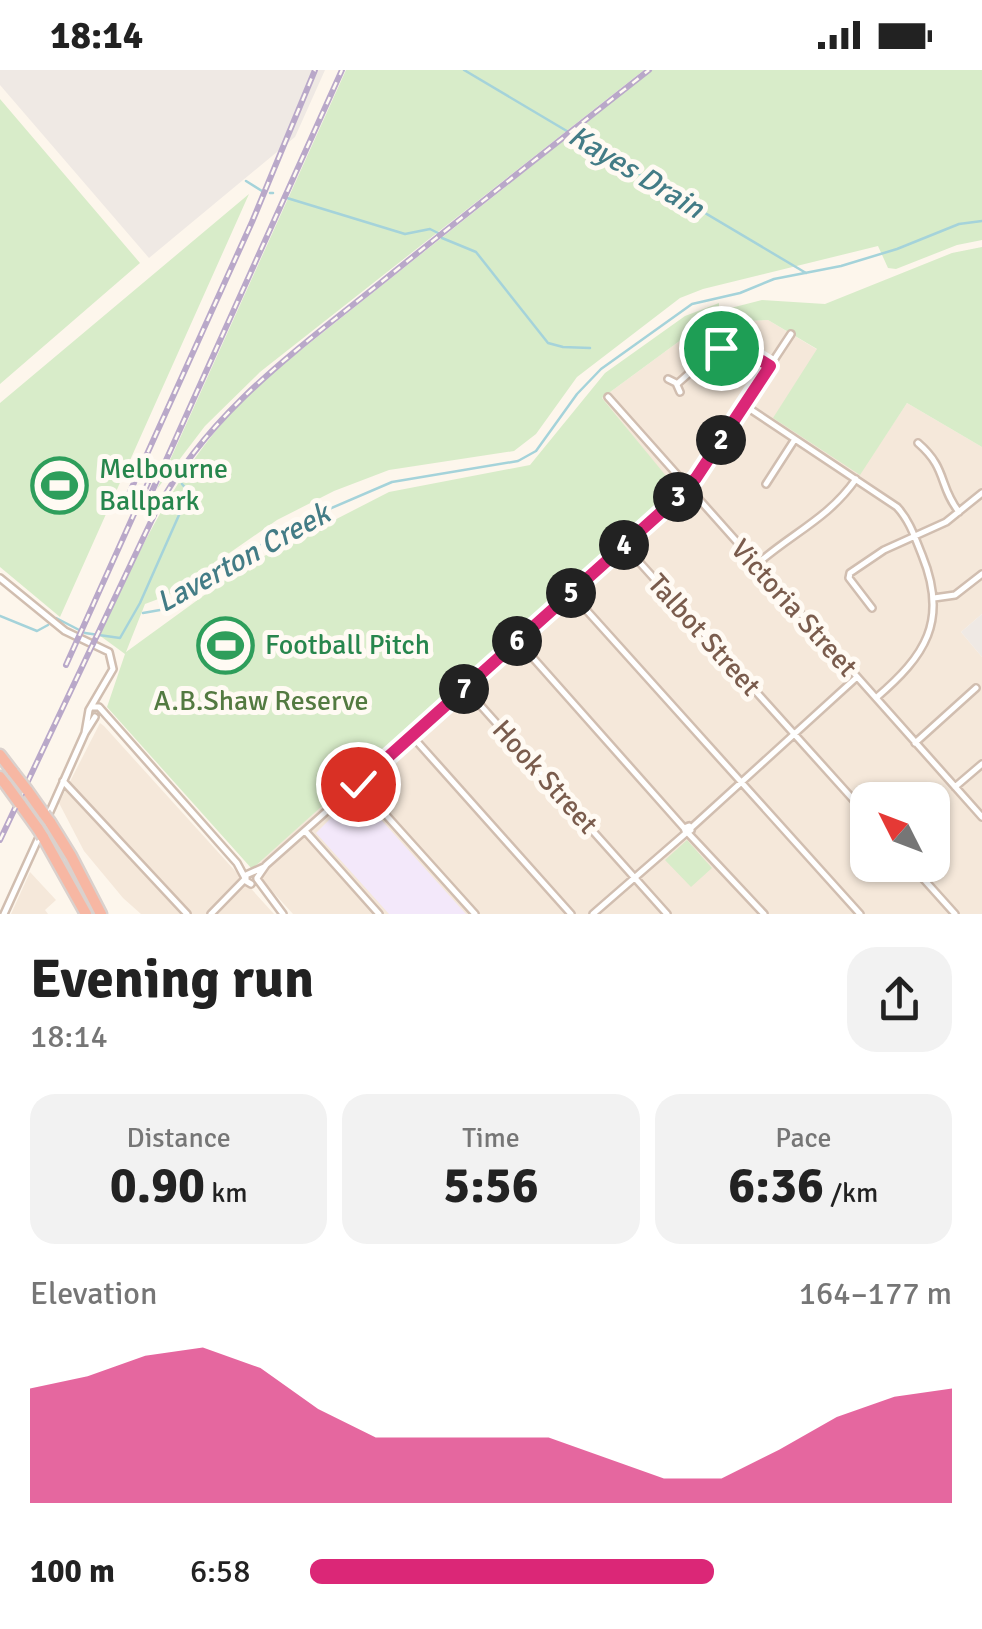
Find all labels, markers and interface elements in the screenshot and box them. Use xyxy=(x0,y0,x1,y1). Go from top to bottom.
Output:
text: 18:14 xyxy=(50,12,143,59)
water label: Kayes Drain xyxy=(562,117,712,228)
pin xyxy=(679,306,764,391)
icon: arrive xyxy=(694,321,749,376)
pin: 2 xyxy=(696,415,746,465)
text: 2 xyxy=(713,423,729,457)
place label: Melbourne Ballpark xyxy=(99,452,228,518)
sports icon: Melbourne Ballpark xyxy=(30,455,90,515)
pin: 3 xyxy=(653,472,703,522)
text: 3 xyxy=(670,480,686,514)
water label: Laverton Creek xyxy=(150,494,339,621)
pin: 4 xyxy=(599,520,649,570)
text: 4 xyxy=(616,528,632,562)
street label: Victoria Street xyxy=(724,532,865,684)
street label: Talbot Street xyxy=(640,567,768,703)
pin: 5 xyxy=(546,568,596,618)
text: 5 xyxy=(563,576,579,610)
sports icon: Football Pitch xyxy=(196,615,256,675)
pin: 6 xyxy=(492,616,542,666)
text: 6 xyxy=(509,624,525,658)
place label: Football Pitch xyxy=(265,628,430,662)
pin: 7 xyxy=(439,664,489,714)
text: 7 xyxy=(456,672,472,706)
park label: A.B.Shaw Reserve xyxy=(153,684,369,718)
street label: Hook Street xyxy=(485,713,605,841)
pin xyxy=(316,742,401,827)
icon: check xyxy=(331,757,386,812)
north arrow xyxy=(850,782,950,882)
map controls xyxy=(850,782,950,882)
text: Evening run xyxy=(30,945,314,1013)
button: share xyxy=(847,947,952,1052)
text: 18:14 xyxy=(30,1017,108,1056)
text: Distance xyxy=(127,1121,231,1155)
text: Time xyxy=(462,1121,520,1155)
text: Pace xyxy=(775,1121,832,1155)
text: 0.90 xyxy=(110,1155,205,1217)
text: 5:56 xyxy=(443,1155,539,1217)
text: 6:36 xyxy=(728,1155,824,1217)
text: km xyxy=(205,1176,248,1210)
text: /km xyxy=(824,1176,878,1210)
text: Elevation xyxy=(30,1274,157,1313)
text: 164–177 m xyxy=(799,1274,952,1313)
text: 100 m xyxy=(30,1552,115,1591)
text: 6:58 xyxy=(190,1552,250,1591)

